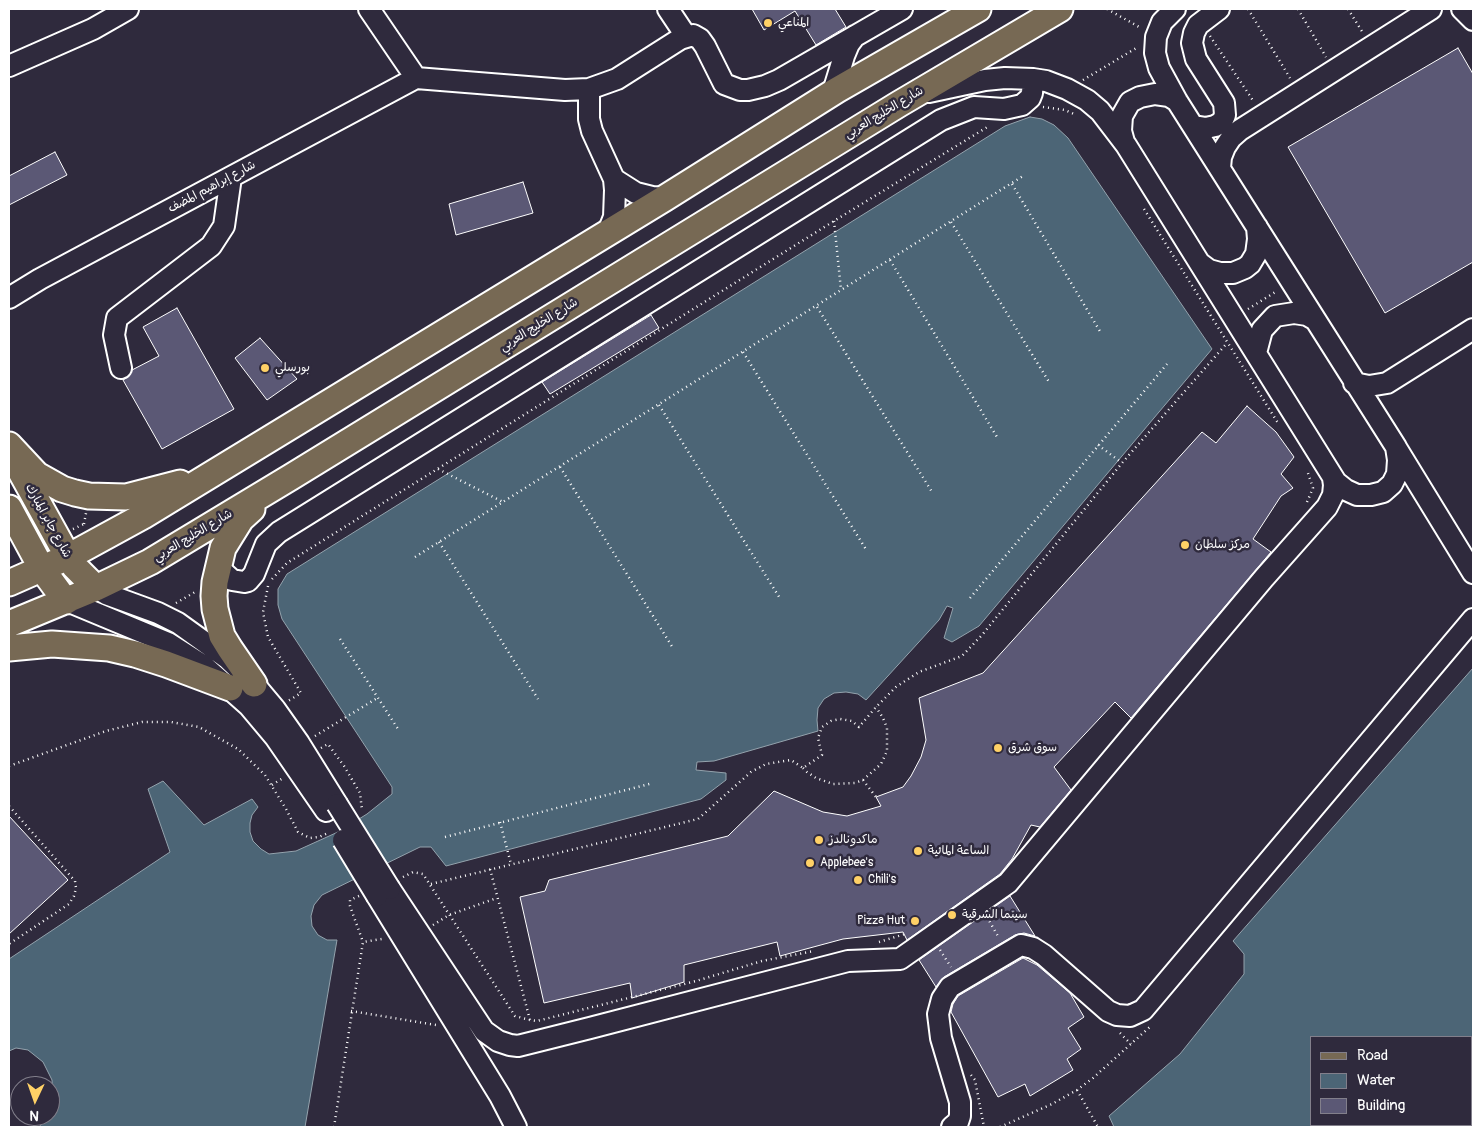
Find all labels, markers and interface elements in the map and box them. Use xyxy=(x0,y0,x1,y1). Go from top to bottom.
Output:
place label: المناعي xyxy=(778,16,809,30)
marker: المناعي xyxy=(762,17,774,29)
street label: شارع الخليج العربي xyxy=(842,84,926,142)
street label: شارع إبراهيم المضف xyxy=(166,158,258,216)
street label: شارع الخليج العربي xyxy=(497,295,581,355)
place label: بورسلي xyxy=(275,361,310,375)
marker: بورسلي xyxy=(259,362,271,374)
street label: شارع جابر المبارك xyxy=(22,482,74,560)
street label: شارع الخليج العربي xyxy=(151,507,235,565)
place label: مركز سلطان xyxy=(1195,538,1250,552)
marker: مركز سلطان xyxy=(1179,539,1191,551)
place label: سوق شرق xyxy=(1008,741,1057,755)
marker: سوق شرق xyxy=(992,742,1004,754)
place label: ماكدونالدز xyxy=(829,833,878,847)
marker: ماكدونالدز xyxy=(813,834,825,846)
place label: الساعة المائية xyxy=(928,844,989,858)
marker: الساعة المائية xyxy=(912,845,924,857)
place label: Applebee's xyxy=(820,856,873,870)
marker: Applebee's xyxy=(804,857,816,869)
place label: Chili's xyxy=(868,873,896,887)
marker: Chili's xyxy=(852,874,864,886)
place label: سينما الشرقية xyxy=(962,908,1027,922)
marker: سينما الشرقية xyxy=(946,909,958,921)
place label: Pizza Hut xyxy=(857,914,905,928)
marker: Pizza Hut xyxy=(909,915,921,927)
legend xyxy=(1310,1036,1472,1126)
text: Road xyxy=(1357,1046,1388,1065)
text: Water xyxy=(1357,1071,1395,1090)
north arrow xyxy=(10,1076,60,1126)
text: Building xyxy=(1357,1096,1405,1115)
text: N xyxy=(29,1107,39,1124)

